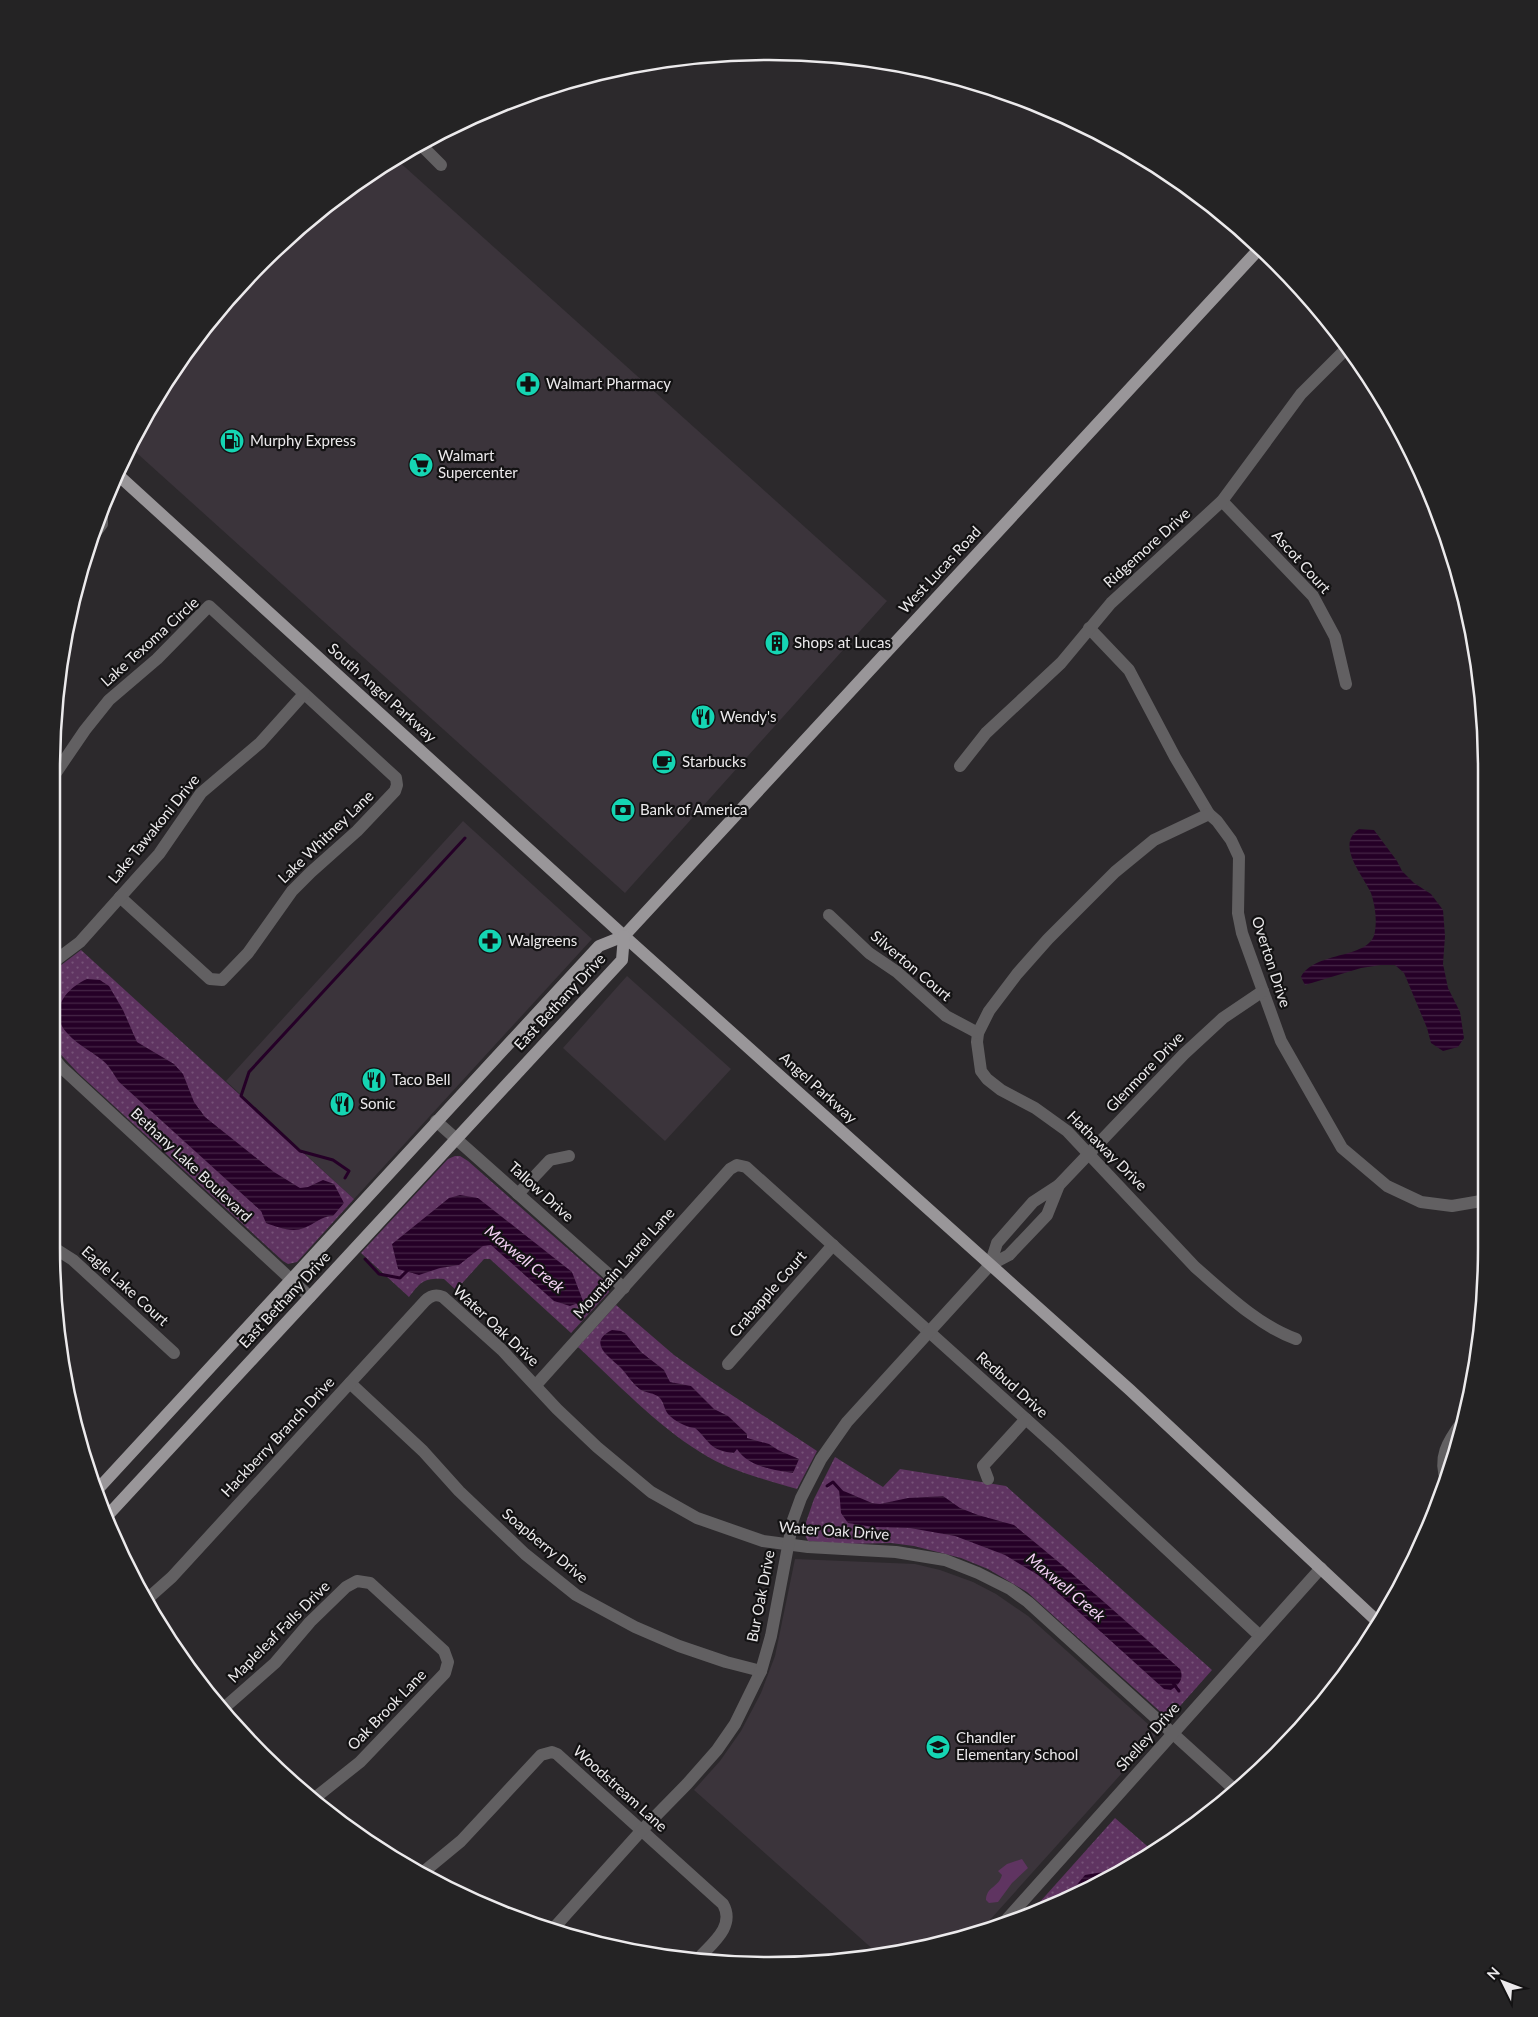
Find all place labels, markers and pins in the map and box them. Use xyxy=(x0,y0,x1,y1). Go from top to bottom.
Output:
pharmacy icon: Walmart Pharmacy xyxy=(515,371,541,397)
place label: Walmart Pharmacy xyxy=(546,374,671,392)
fuel station icon: Murphy Express xyxy=(219,428,245,454)
place label: Murphy Express xyxy=(250,431,356,449)
place label: Walmart Supercenter xyxy=(438,446,518,481)
supermarket icon: Walmart Supercenter xyxy=(408,452,434,478)
building icon: Shops at Lucas xyxy=(764,630,790,656)
place label: Shops at Lucas xyxy=(794,633,891,651)
restaurant icon: Wendy's xyxy=(690,704,716,730)
place label: Wendy's xyxy=(720,707,777,725)
cafe icon: Starbucks xyxy=(651,749,677,775)
place label: Starbucks xyxy=(682,752,746,770)
bank icon: Bank of America xyxy=(610,797,636,823)
place label: Bank of America xyxy=(640,800,748,818)
pharmacy icon: Walgreens xyxy=(477,928,503,954)
place label: Walgreens xyxy=(508,931,577,949)
restaurant icon: Taco Bell xyxy=(361,1067,387,1093)
place label: Taco Bell xyxy=(392,1070,451,1088)
restaurant icon: Sonic xyxy=(329,1091,355,1117)
place label: Sonic xyxy=(360,1094,396,1112)
place label: Chandler Elementary School xyxy=(956,1728,1078,1763)
school or university icon: Chandler Elementary School xyxy=(925,1734,951,1760)

